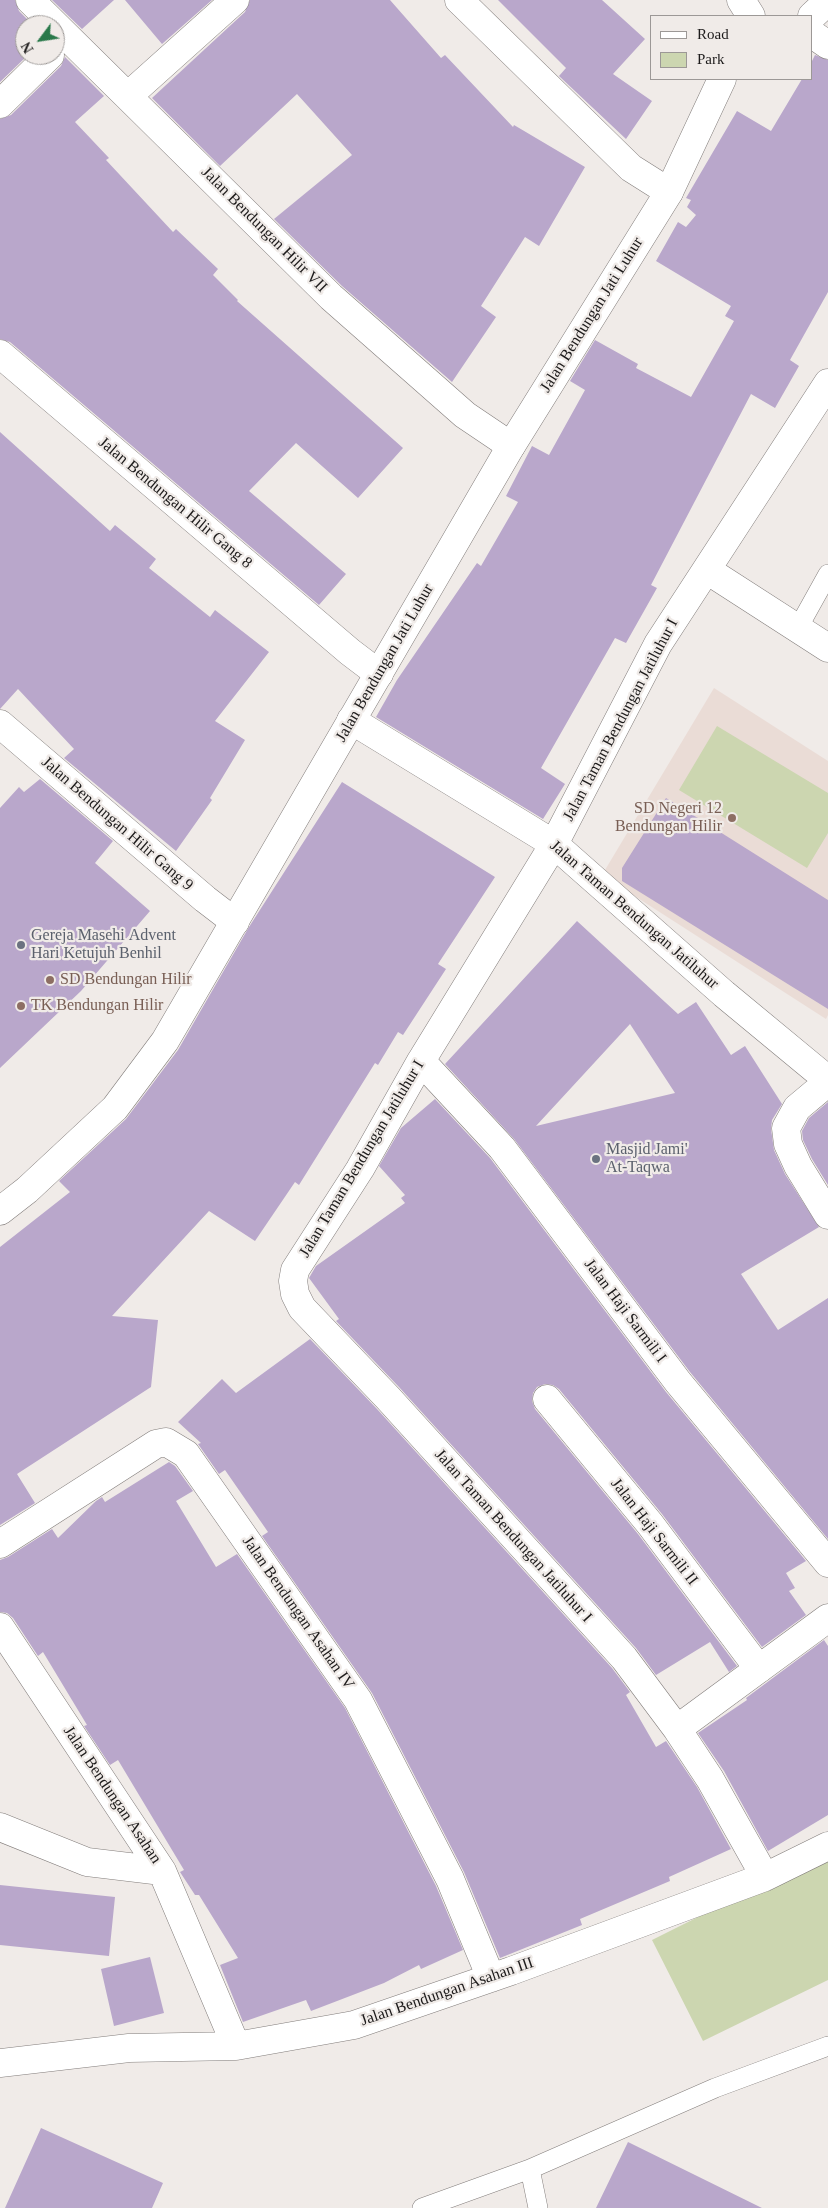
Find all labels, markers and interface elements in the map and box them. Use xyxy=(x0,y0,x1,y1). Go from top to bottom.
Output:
north arrow xyxy=(15,15,65,65)
legend xyxy=(650,15,813,80)
text: Road xyxy=(697,26,729,42)
text: N xyxy=(19,39,37,56)
text: Park xyxy=(697,51,725,67)
street label: Jalan Bendungan Hilir VII xyxy=(197,163,331,297)
street label: Jalan Bendungan Jati Luhur xyxy=(536,234,648,396)
street label: Jalan Bendungan Hilir Gang 8 xyxy=(94,433,256,573)
street label: Jalan Bendungan Jati Luhur xyxy=(332,581,438,745)
street label: Jalan Taman Bendungan Jatiluhur I xyxy=(559,616,683,824)
street label: Jalan Bendungan Hilir Gang 9 xyxy=(37,753,197,895)
place label: SD Negeri 12 Bendungan Hilir xyxy=(615,799,722,837)
marker: SD Negeri 12 Bendungan Hilir xyxy=(726,812,738,824)
street label: Jalan Taman Bendungan Jatiluhur xyxy=(546,837,722,993)
place label: Gereja Masehi Advent Hari Ketujuh Benhil xyxy=(31,926,176,964)
marker: Gereja Masehi Advent Hari Ketujuh Benhil xyxy=(15,939,27,951)
place label: SD Bendungan Hilir xyxy=(60,970,192,990)
marker: SD Bendungan Hilir xyxy=(44,974,56,986)
place label: TK Bendungan Hilir xyxy=(31,996,163,1016)
marker: TK Bendungan Hilir xyxy=(15,1000,27,1012)
street label: Jalan Taman Bendungan Jatiluhur I xyxy=(295,1057,429,1261)
place label: Masjid Jami' At-Taqwa xyxy=(606,1140,688,1178)
marker: Masjid Jami' At-Taqwa xyxy=(590,1153,602,1165)
street label: Jalan Haji Sarmili I xyxy=(580,1255,670,1367)
street label: Jalan Taman Bendungan Jatiluhur I xyxy=(430,1445,596,1627)
street label: Jalan Haji Sarmili II xyxy=(606,1475,702,1589)
street label: Jalan Bendungan Asahan IV xyxy=(238,1533,358,1693)
street label: Jalan Bendungan Asahan xyxy=(59,1723,165,1867)
street label: Jalan Bendungan Asahan III xyxy=(358,1953,536,2031)

